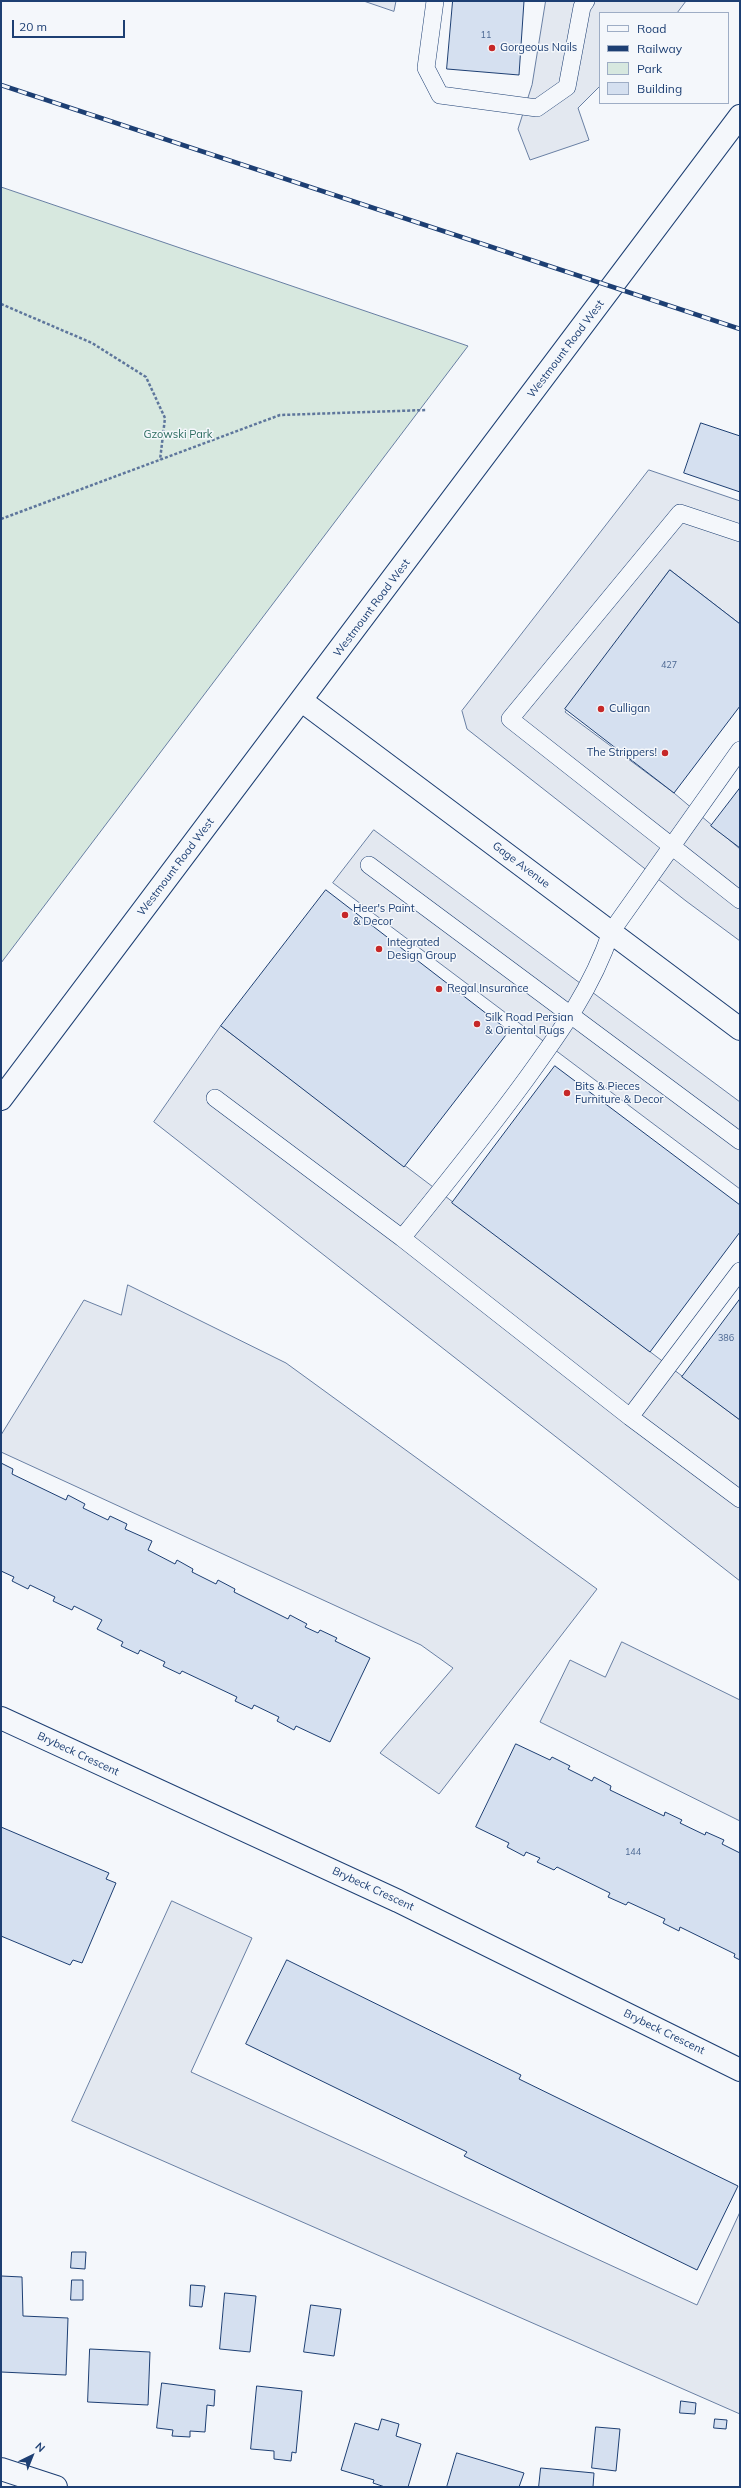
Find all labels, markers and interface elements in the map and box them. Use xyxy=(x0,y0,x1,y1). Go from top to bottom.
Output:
scale bar xyxy=(14,12,127,38)
legend xyxy=(599,12,729,104)
text: 20 m xyxy=(19,19,47,34)
text: Road xyxy=(637,21,666,36)
house number: 11 xyxy=(481,30,491,40)
place label: Gorgeous Nails xyxy=(500,41,577,55)
text: Railway xyxy=(637,41,682,56)
marker: Gorgeous Nails xyxy=(487,43,497,53)
text: Park xyxy=(637,61,662,76)
text: Building xyxy=(637,81,682,96)
street label: Westmount Road West xyxy=(525,298,607,400)
park label: Gzowski Park xyxy=(143,428,213,442)
street label: Westmount Road West xyxy=(331,557,413,659)
house number: 427 xyxy=(661,660,677,670)
place label: Culligan xyxy=(609,702,650,716)
marker: Culligan xyxy=(596,704,606,714)
place label: The Strippers! xyxy=(587,746,657,760)
marker: The Strippers! xyxy=(660,748,670,758)
street label: Westmount Road West xyxy=(135,816,217,918)
street label: Gage Avenue xyxy=(490,839,552,891)
place label: Heer's Paint & Decor xyxy=(353,902,415,928)
marker: Heer's Paint & Decor xyxy=(340,910,350,920)
place label: Integrated Design Group xyxy=(387,936,456,962)
marker: Integrated Design Group xyxy=(374,944,384,954)
place label: Regal Insurance xyxy=(447,982,529,996)
marker: Regal Insurance xyxy=(434,984,444,994)
place label: Silk Road Persian & Oriental Rugs xyxy=(485,1011,573,1037)
marker: Silk Road Persian & Oriental Rugs xyxy=(472,1019,482,1029)
place label: Bits & Pieces Furniture & Decor xyxy=(575,1080,663,1106)
marker: Bits & Pieces Furniture & Decor xyxy=(562,1088,572,1098)
house number: 386 xyxy=(718,1333,734,1343)
street label: Brybeck Crescent xyxy=(35,1729,121,1779)
house number: 144 xyxy=(625,1847,641,1857)
street label: Brybeck Crescent xyxy=(330,1864,416,1914)
street label: Brybeck Crescent xyxy=(621,2007,707,2057)
north arrow xyxy=(12,2436,52,2476)
text: N xyxy=(32,2439,48,2455)

